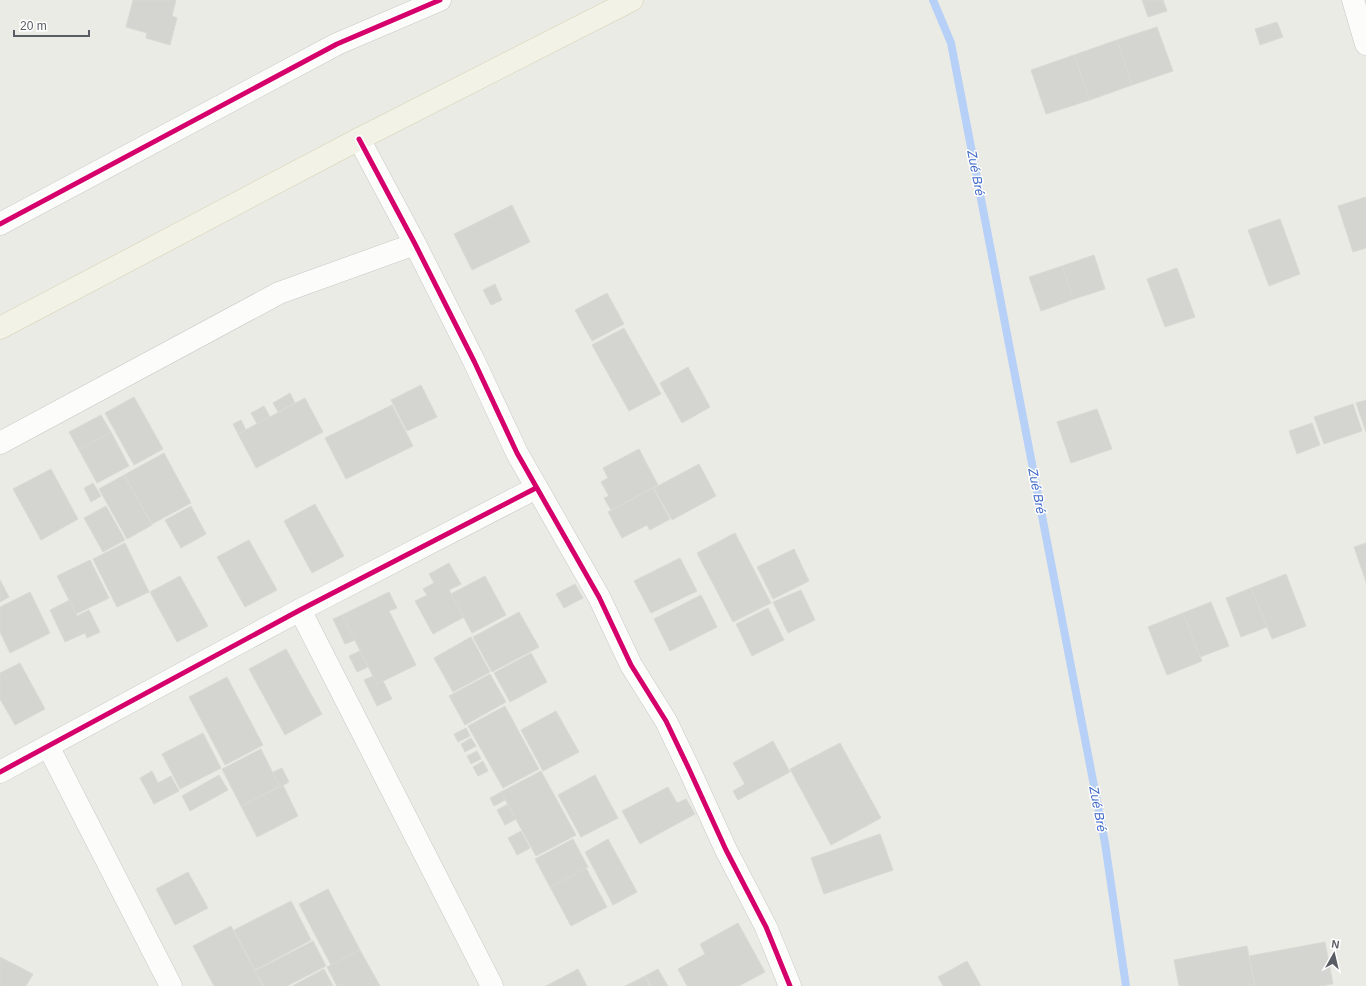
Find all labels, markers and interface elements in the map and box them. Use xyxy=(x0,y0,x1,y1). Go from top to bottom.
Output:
scale bar xyxy=(14,12,89,38)
text: 20 m xyxy=(20,19,47,33)
water label: Zué Bré xyxy=(964,148,988,197)
water label: Zué Bré xyxy=(1025,466,1049,515)
water label: Zué Bré xyxy=(1086,784,1110,833)
north arrow xyxy=(1314,934,1354,974)
text: N xyxy=(1331,938,1340,951)

